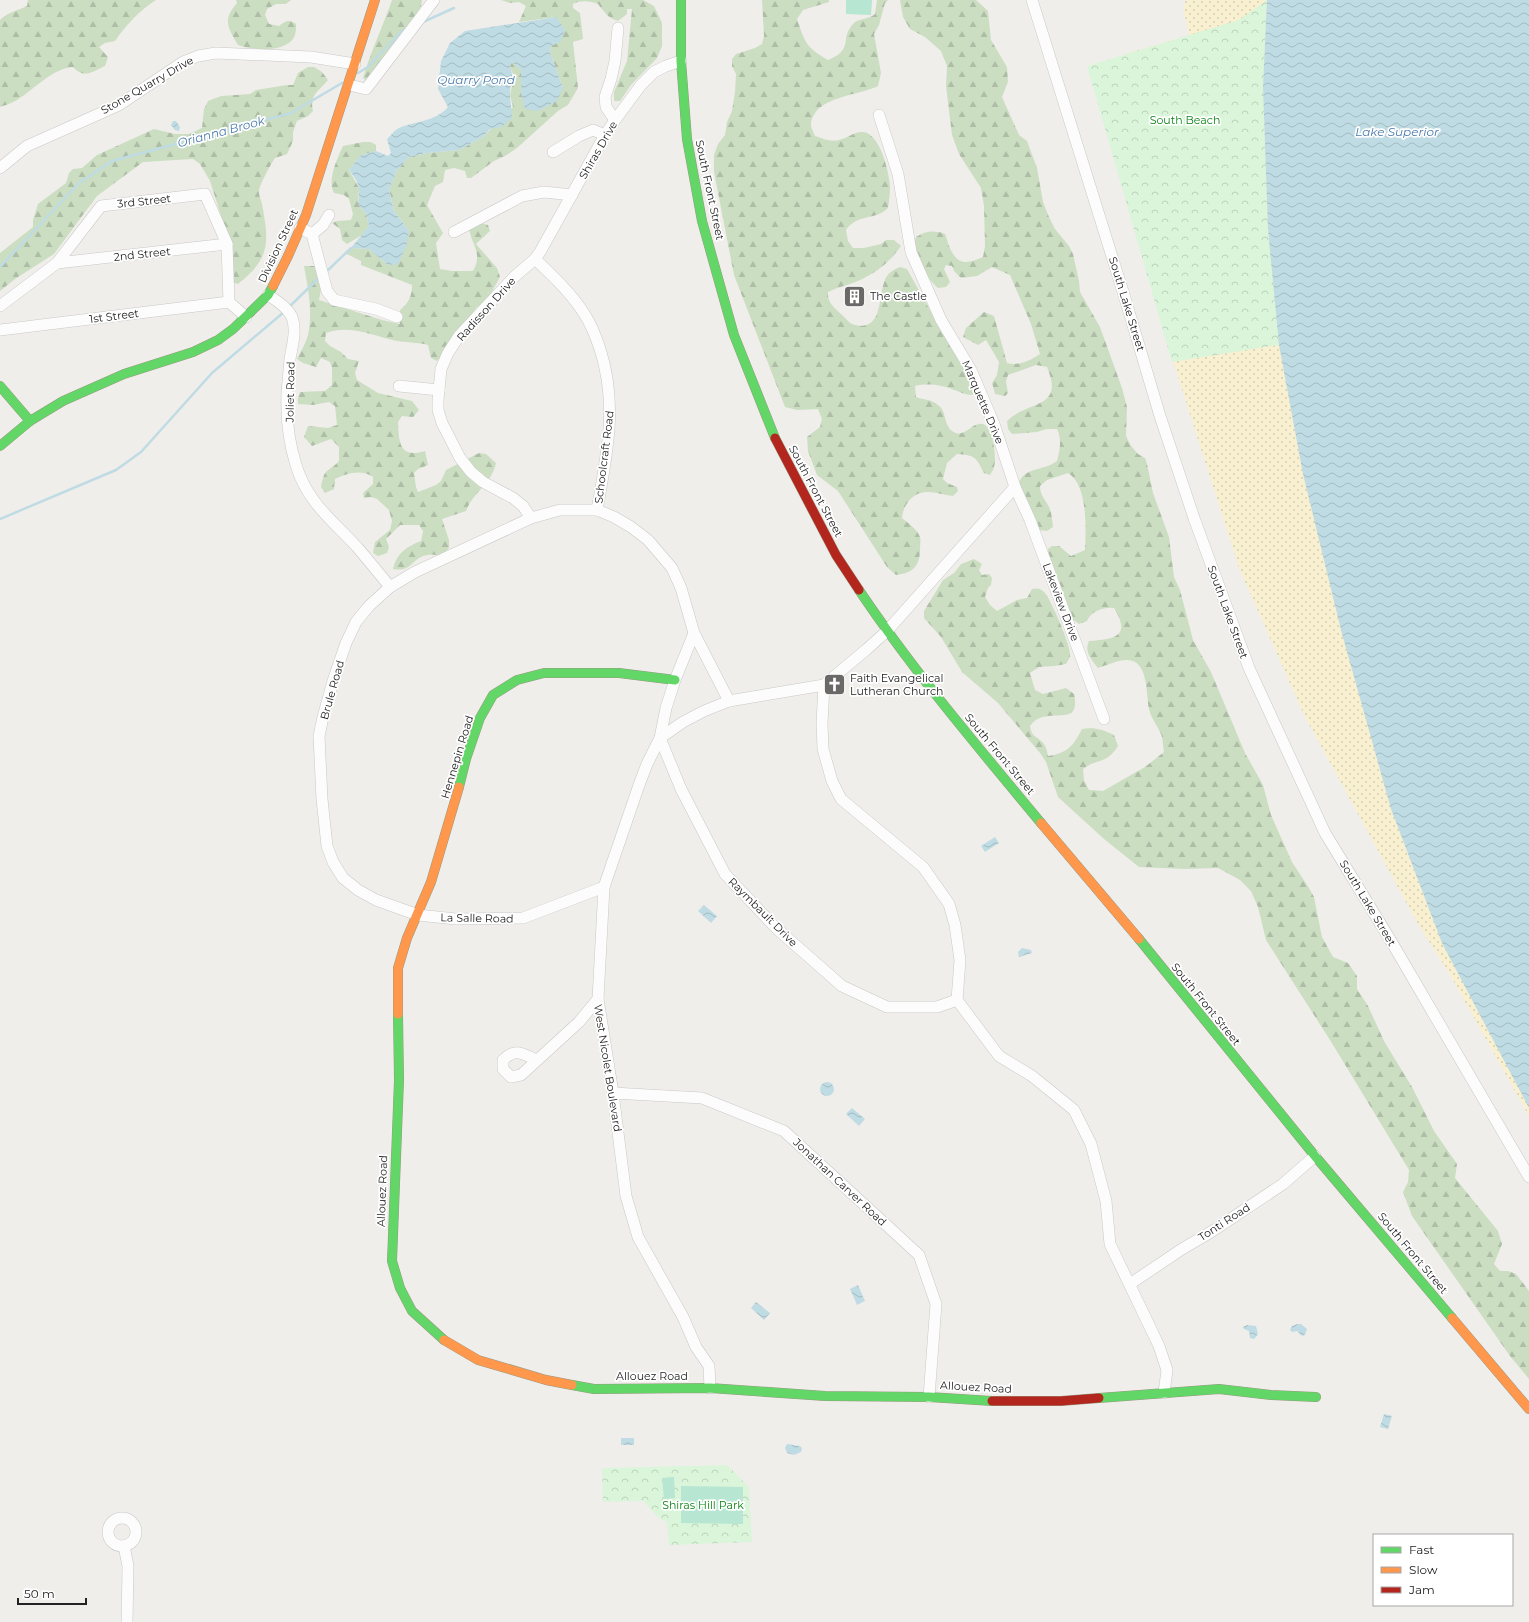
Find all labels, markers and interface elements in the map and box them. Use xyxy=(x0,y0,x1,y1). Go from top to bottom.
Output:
street label: Stone Quarry Drive xyxy=(98,53,196,117)
water label: Quarry Pond xyxy=(437,72,516,87)
water label: Orianna Brook xyxy=(176,112,267,150)
park label: South Beach xyxy=(1150,113,1220,127)
street label: Shiras Drive xyxy=(576,118,620,182)
water label: Lake Superior xyxy=(1355,124,1439,139)
street label: South Front Street xyxy=(693,139,728,242)
street label: 3rd Street xyxy=(116,191,172,211)
street label: Division Street xyxy=(255,206,301,285)
street label: 2nd Street xyxy=(113,244,172,264)
street label: South Lake Street xyxy=(1106,255,1148,353)
street label: Radisson Drive xyxy=(454,274,519,344)
building icon: The Castle xyxy=(842,283,868,309)
place label: The Castle xyxy=(870,289,927,303)
street label: 1st Street xyxy=(88,306,140,326)
street label: Marquette Drive xyxy=(959,358,1007,446)
street label: Joliet Road xyxy=(282,361,298,424)
street label: Schoolcraft Road xyxy=(591,410,617,504)
street label: South Front Street xyxy=(786,443,846,540)
street label: Lakeview Drive xyxy=(1040,561,1082,643)
street label: South Lake Street xyxy=(1205,564,1252,661)
street label: Brule Road xyxy=(317,659,347,721)
church icon: Faith Evangelical Lutheran Church xyxy=(821,671,847,697)
place label: Faith Evangelical Lutheran Church xyxy=(850,671,944,698)
street label: South Front Street xyxy=(962,710,1038,798)
street label: Hennepin Road xyxy=(438,714,476,800)
street label: South Lake Street xyxy=(1337,857,1399,949)
street label: Raymbault Drive xyxy=(725,874,801,950)
street label: La Salle Road xyxy=(440,910,514,926)
street label: South Front Street xyxy=(1168,960,1244,1048)
street label: West Nicolet Boulevard xyxy=(591,1003,625,1133)
street label: Jonathan Carver Road xyxy=(790,1134,890,1229)
street label: Allouez Road xyxy=(374,1155,390,1227)
street label: Tonti Road xyxy=(1195,1200,1253,1244)
street label: South Front Street xyxy=(1375,1209,1451,1297)
street label: Allouez Road xyxy=(616,1369,688,1383)
street label: Allouez Road xyxy=(940,1378,1012,1396)
park label: Shiras Hill Park xyxy=(662,1498,744,1512)
legend xyxy=(1373,1534,1513,1606)
text: Fast xyxy=(1409,1542,1434,1557)
text: Slow xyxy=(1409,1562,1438,1577)
scale bar xyxy=(18,1580,86,1606)
text: Jam xyxy=(1408,1582,1435,1597)
text: 50 m xyxy=(24,1586,55,1601)

